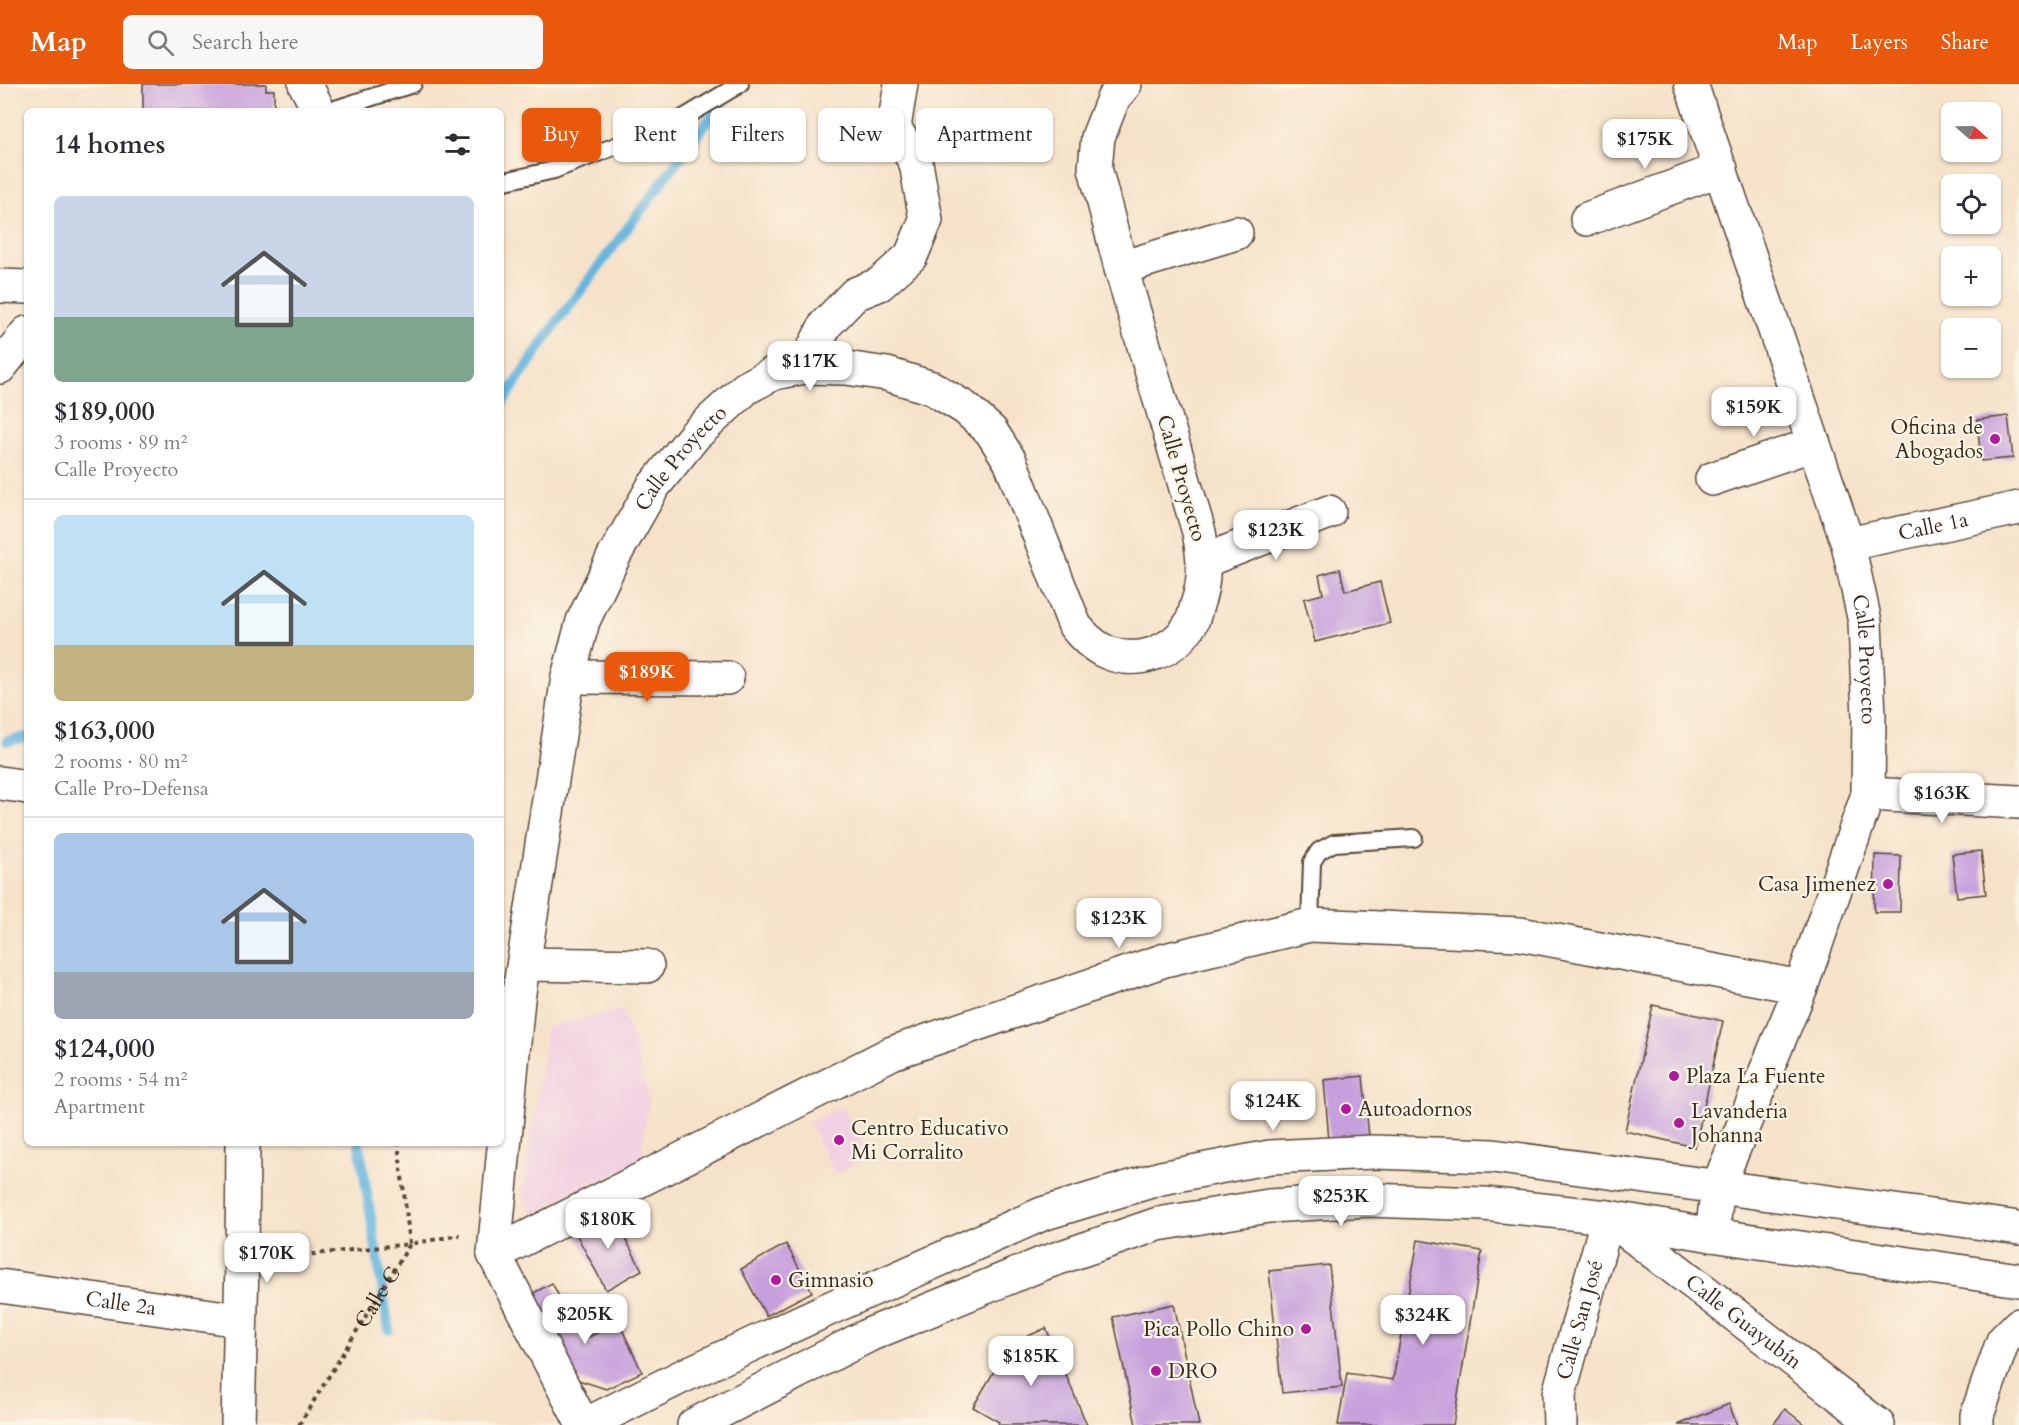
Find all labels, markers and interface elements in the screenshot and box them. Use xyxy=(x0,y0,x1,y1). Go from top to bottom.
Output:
search box xyxy=(123,15,543,69)
text: Map xyxy=(30,23,87,61)
icon: search xyxy=(144,26,177,59)
text: Search here xyxy=(192,27,299,57)
text: Map xyxy=(1778,28,1818,57)
text: Layers xyxy=(1851,28,1908,57)
text: Share xyxy=(1941,28,1989,57)
north arrow xyxy=(1941,102,2001,162)
map controls xyxy=(1941,102,2001,378)
chip: Buy xyxy=(522,108,601,162)
chip: Rent xyxy=(613,108,698,162)
chip: Filters xyxy=(710,108,806,162)
chip: New xyxy=(818,108,904,162)
chip: Apartment xyxy=(916,108,1053,162)
pin: $175K xyxy=(1603,119,1687,170)
text: $175K xyxy=(1616,125,1674,152)
text: 14 homes xyxy=(54,127,165,162)
icon: filters xyxy=(441,128,474,161)
button: locate xyxy=(1941,174,2001,234)
icon: home xyxy=(210,235,318,343)
button: + xyxy=(1941,246,2001,306)
button: − xyxy=(1941,318,2001,378)
pin: $117K xyxy=(768,341,852,392)
text: $117K xyxy=(781,347,839,374)
pin: $159K xyxy=(1712,387,1796,438)
text: $159K xyxy=(1725,393,1783,420)
text: $189,000 xyxy=(54,394,155,429)
street label: Calle Proyecto xyxy=(628,399,733,516)
street label: Calle Proyecto xyxy=(1150,411,1213,545)
place label: Oficina de Abogados xyxy=(1890,413,1983,466)
text: 3 rooms · 89 m² xyxy=(54,429,187,456)
marker: Oficina de Abogados xyxy=(1988,432,2002,446)
text: Calle Proyecto xyxy=(54,456,178,483)
street label: Calle 1a xyxy=(1896,505,1971,548)
pin: $123K xyxy=(1234,510,1318,561)
text: $123K xyxy=(1247,516,1305,543)
icon: home xyxy=(210,554,318,662)
street label: Calle Proyecto xyxy=(1844,591,1883,725)
pin: $189K xyxy=(605,652,689,703)
text: $189K xyxy=(618,658,676,685)
text: $163,000 xyxy=(54,713,155,748)
text: 2 rooms · 80 m² xyxy=(54,748,187,775)
pin: $163K xyxy=(1900,773,1984,824)
text: Calle Pro-Defensa xyxy=(54,775,209,802)
text: $163K xyxy=(1913,779,1971,806)
place label: Casa Jimenez xyxy=(1758,870,1877,899)
icon: home xyxy=(210,872,318,980)
marker: Casa Jimenez xyxy=(1881,877,1895,891)
pin: $123K xyxy=(1077,898,1161,949)
text: $123K xyxy=(1090,904,1148,931)
text: $124,000 xyxy=(54,1031,155,1066)
place label: Plaza La Fuente xyxy=(1686,1062,1825,1091)
text: 2 rooms · 54 m² xyxy=(54,1066,187,1093)
marker: Plaza La Fuente xyxy=(1667,1069,1681,1083)
pin: $124K xyxy=(1231,1081,1315,1132)
text: $124K xyxy=(1244,1087,1302,1114)
text: Apartment xyxy=(54,1093,145,1120)
place label: Autoadornos xyxy=(1358,1095,1472,1124)
place label: Lavanderia Johanna xyxy=(1688,1097,1788,1150)
marker: Autoadornos xyxy=(1339,1102,1353,1116)
place label: Centro Educativo Mi Corralito xyxy=(851,1114,1009,1167)
marker: Lavanderia Johanna xyxy=(1672,1116,1686,1130)
marker: Centro Educativo Mi Corralito xyxy=(832,1133,846,1147)
pin: $253K xyxy=(1299,1176,1383,1227)
text: $253K xyxy=(1312,1182,1370,1209)
pin: $180K xyxy=(566,1199,650,1250)
text: $180K xyxy=(579,1205,637,1232)
pin: $170K xyxy=(225,1233,309,1284)
text: $170K xyxy=(238,1239,296,1266)
street label: Calle San José xyxy=(1550,1257,1610,1383)
street label: Calle C xyxy=(348,1261,408,1334)
place label: Gimnasio xyxy=(788,1266,874,1295)
street label: Calle Guayubín xyxy=(1679,1268,1808,1376)
marker: Gimnasio xyxy=(769,1273,783,1287)
street label: Calle 2a xyxy=(84,1284,158,1323)
pin: $205K xyxy=(543,1294,627,1345)
pin: $324K xyxy=(1381,1295,1465,1346)
text: $205K xyxy=(556,1300,614,1327)
text: $324K xyxy=(1394,1301,1452,1328)
place label: Pica Pollo Chino xyxy=(1143,1315,1294,1344)
marker: Pica Pollo Chino xyxy=(1299,1322,1313,1336)
pin: $185K xyxy=(989,1336,1073,1387)
text: $185K xyxy=(1002,1342,1060,1369)
place label: DRO xyxy=(1168,1357,1218,1386)
marker: DRO xyxy=(1149,1364,1163,1378)

